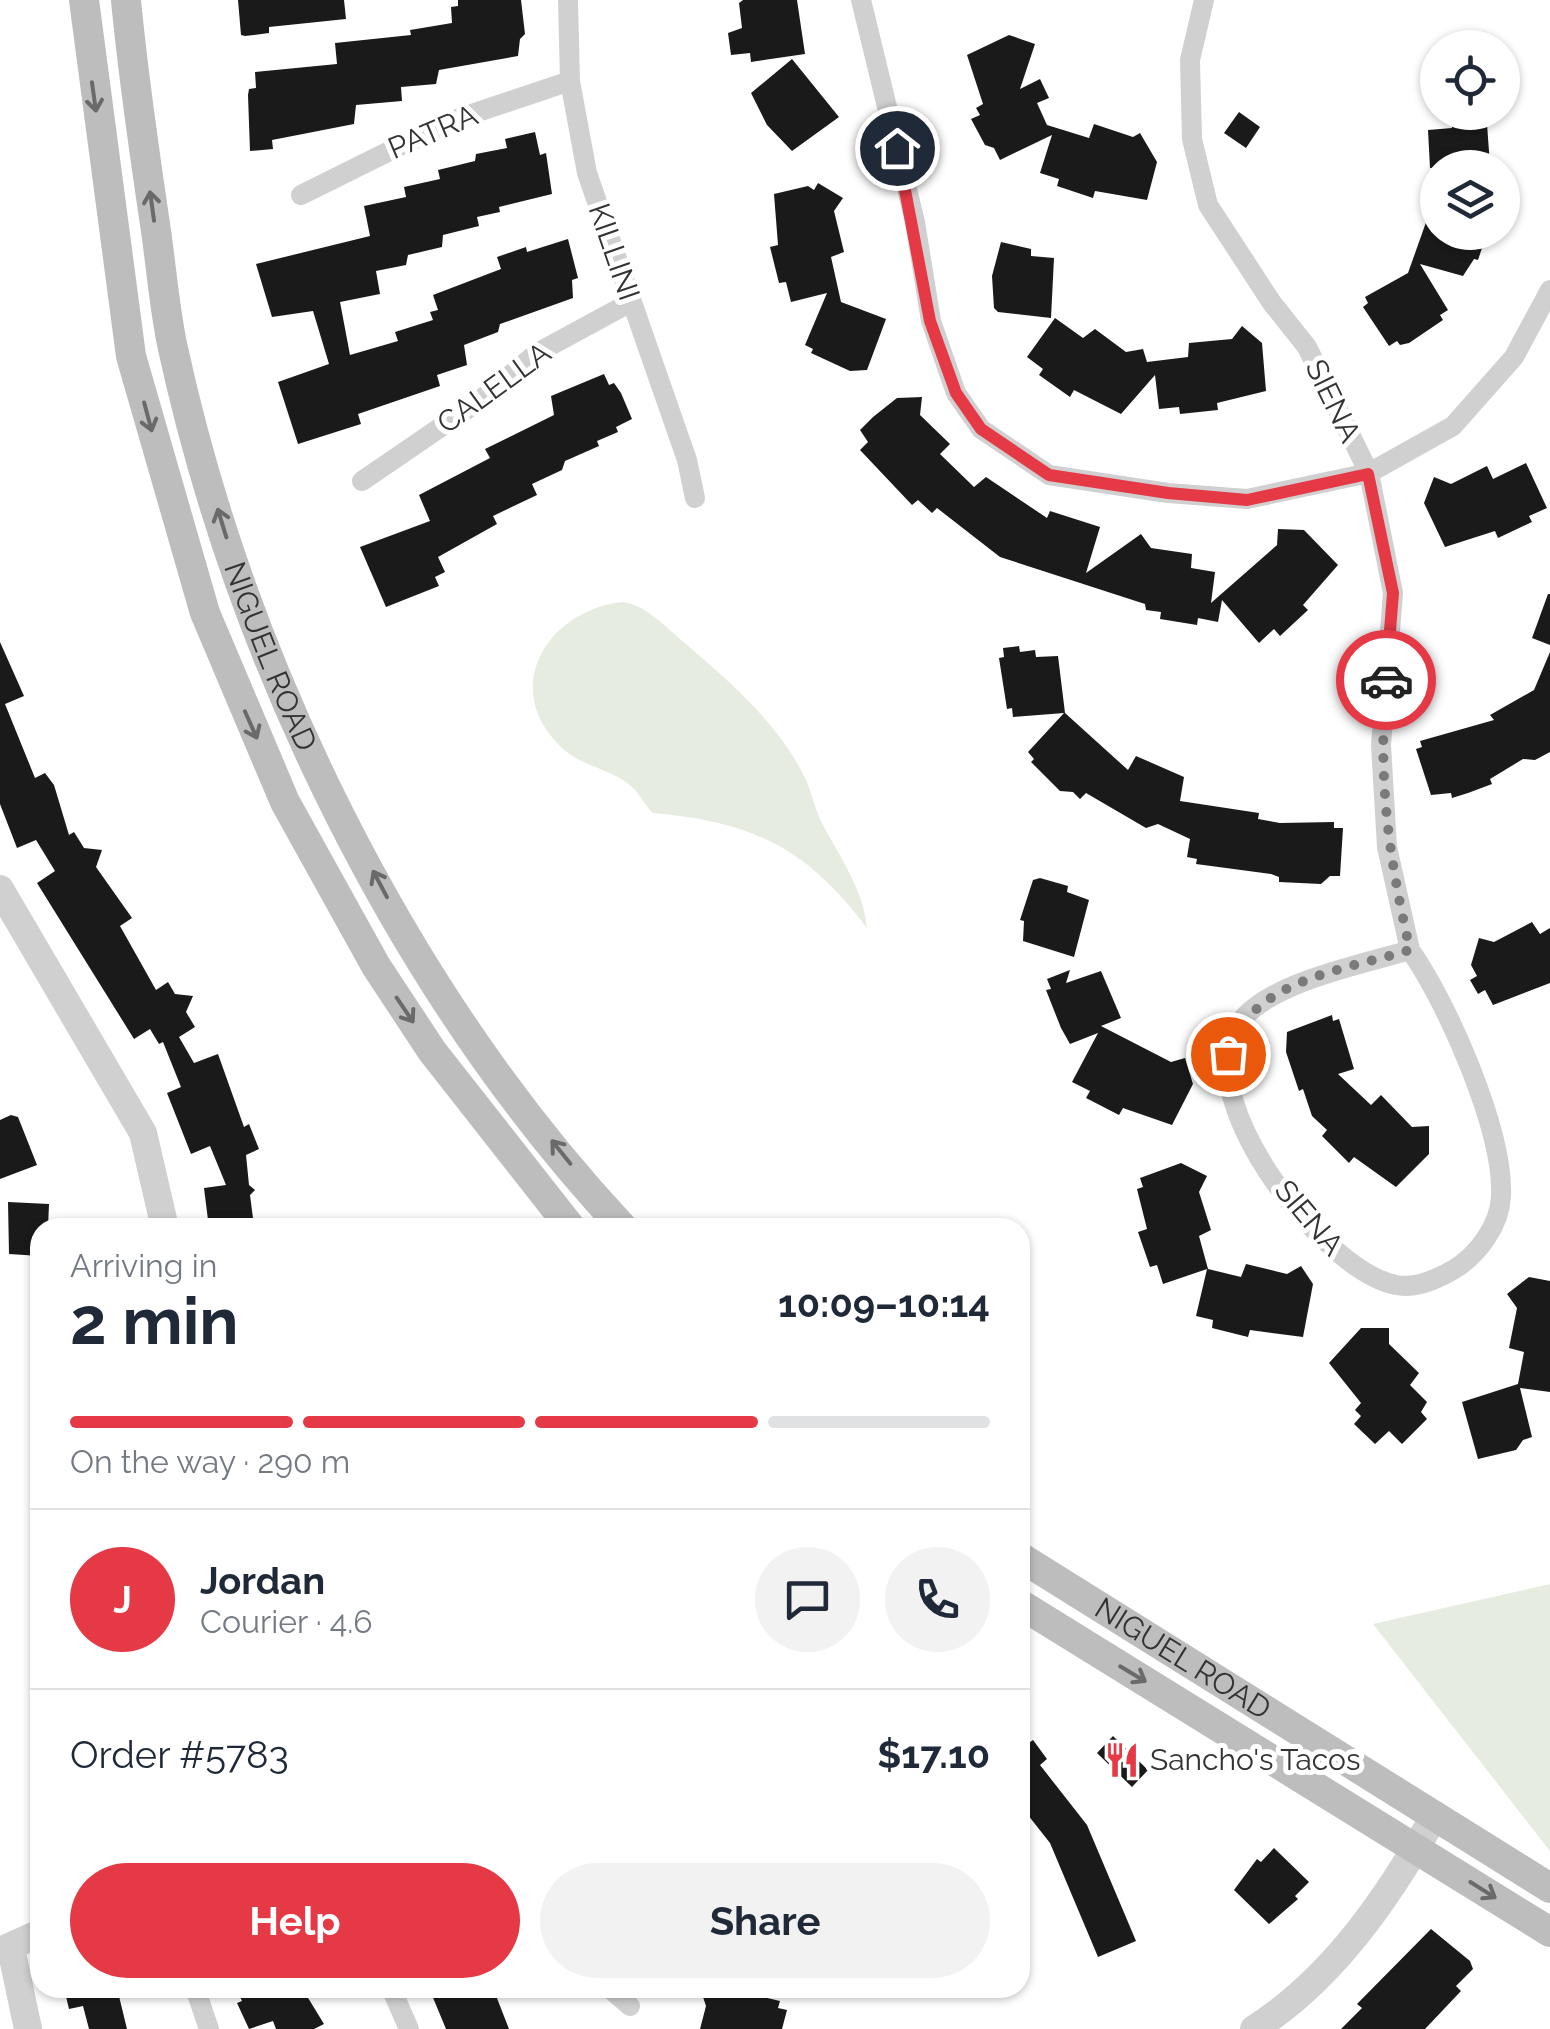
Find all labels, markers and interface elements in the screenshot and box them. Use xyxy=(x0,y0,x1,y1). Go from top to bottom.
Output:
map controls xyxy=(1420,30,1520,250)
button: locate xyxy=(1420,30,1520,130)
one-way arrow xyxy=(86,80,104,113)
street label: PATRA xyxy=(383,97,483,166)
pin xyxy=(855,106,940,191)
icon: home xyxy=(870,121,925,176)
button: layers xyxy=(1420,150,1520,250)
one-way arrow xyxy=(143,190,161,223)
street label: KILLINI xyxy=(582,199,647,305)
street label: CALELLA xyxy=(430,335,557,440)
street label: SIENA xyxy=(1299,354,1368,448)
one-way arrow xyxy=(139,401,158,432)
one-way arrow xyxy=(212,508,230,539)
street label: NIGUEL ROAD xyxy=(217,557,324,756)
courier xyxy=(1336,630,1436,730)
icon: car xyxy=(1359,653,1414,708)
one-way arrow xyxy=(243,709,261,740)
one-way arrow xyxy=(369,869,389,899)
one-way arrow xyxy=(395,996,416,1024)
pin xyxy=(1186,1012,1271,1097)
icon: bag xyxy=(1201,1027,1256,1082)
one-way arrow xyxy=(550,1140,572,1166)
street label: SIENA xyxy=(1268,1173,1351,1262)
text: Arriving in xyxy=(70,1247,217,1284)
text: 10:09–10:14 xyxy=(778,1281,990,1326)
text: 2 min xyxy=(70,1283,239,1359)
text: On the way · 290 m xyxy=(70,1443,350,1480)
button: chat xyxy=(755,1547,860,1652)
button: phone xyxy=(885,1547,990,1652)
text: Jordan xyxy=(200,1558,325,1603)
text: J xyxy=(113,1577,132,1622)
street label: NIGUEL ROAD xyxy=(1089,1590,1277,1726)
text: Courier · 4.6 xyxy=(200,1603,373,1640)
one-way arrow xyxy=(1118,1664,1147,1684)
text: Order #5783 xyxy=(70,1732,289,1777)
text: $17.10 xyxy=(877,1732,990,1777)
restaurant icon: Sancho's Tacos xyxy=(1103,1741,1141,1779)
place label: Sancho's Tacos xyxy=(1150,1742,1360,1777)
button: Help xyxy=(70,1863,520,1978)
button: Share xyxy=(540,1863,990,1978)
one-way arrow xyxy=(1469,1879,1497,1900)

